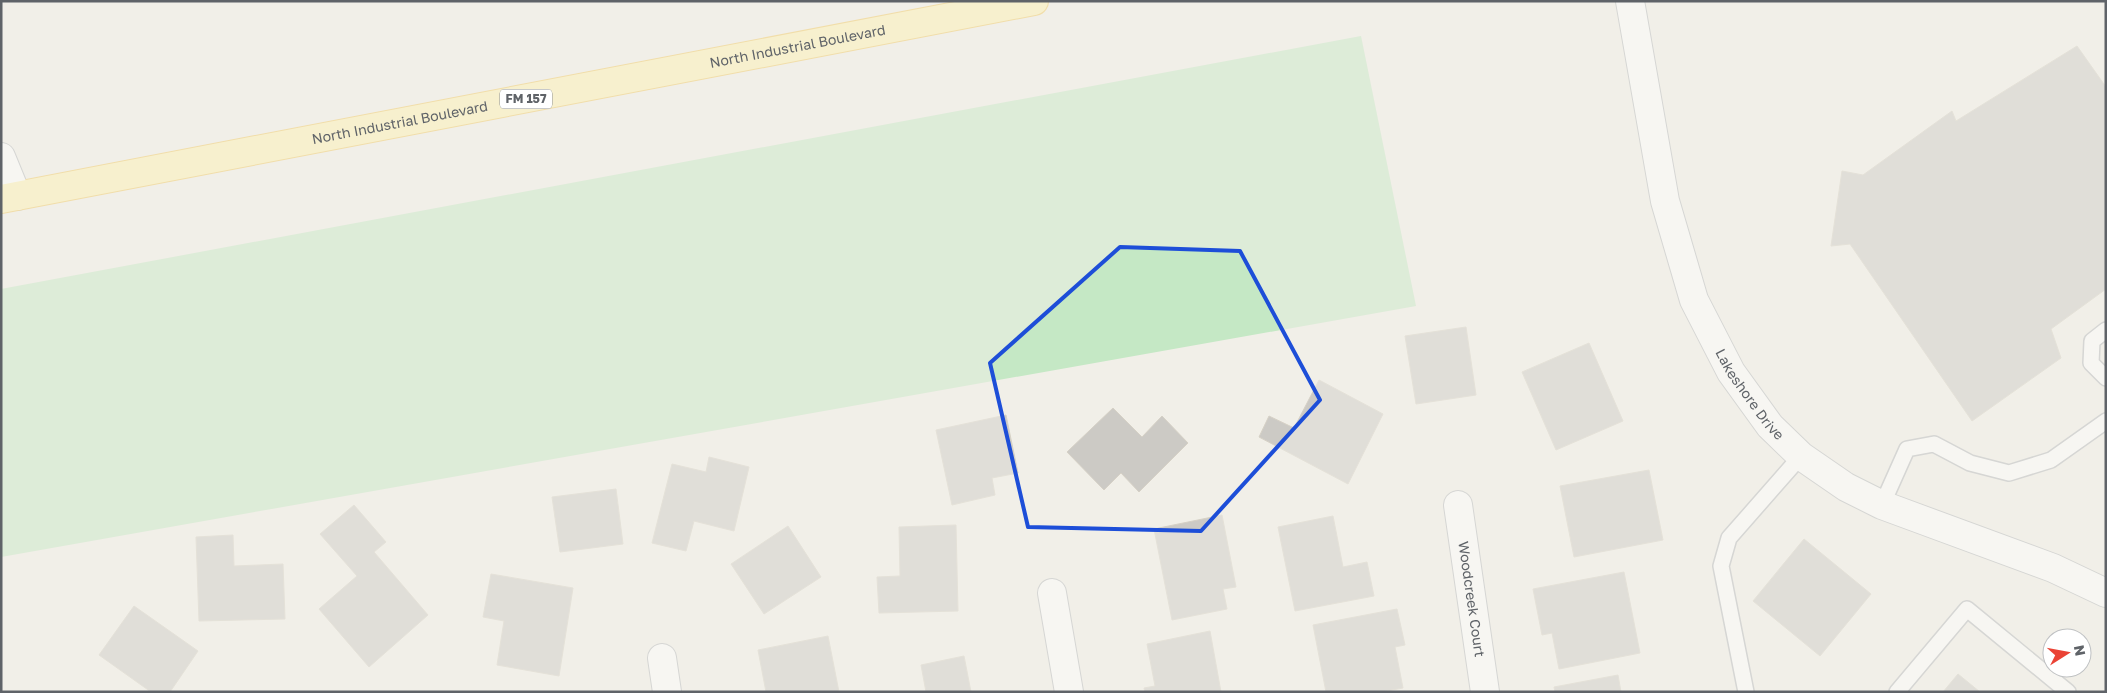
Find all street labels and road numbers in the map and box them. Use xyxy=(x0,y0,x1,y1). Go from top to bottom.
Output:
street label: North Industrial Boulevard xyxy=(708,21,887,71)
road number: FM 157 xyxy=(500,90,552,108)
street label: North Industrial Boulevard xyxy=(310,97,489,147)
street label: Lakeshore Drive xyxy=(1712,346,1788,443)
street label: Woodcreek Court xyxy=(1455,540,1489,658)

